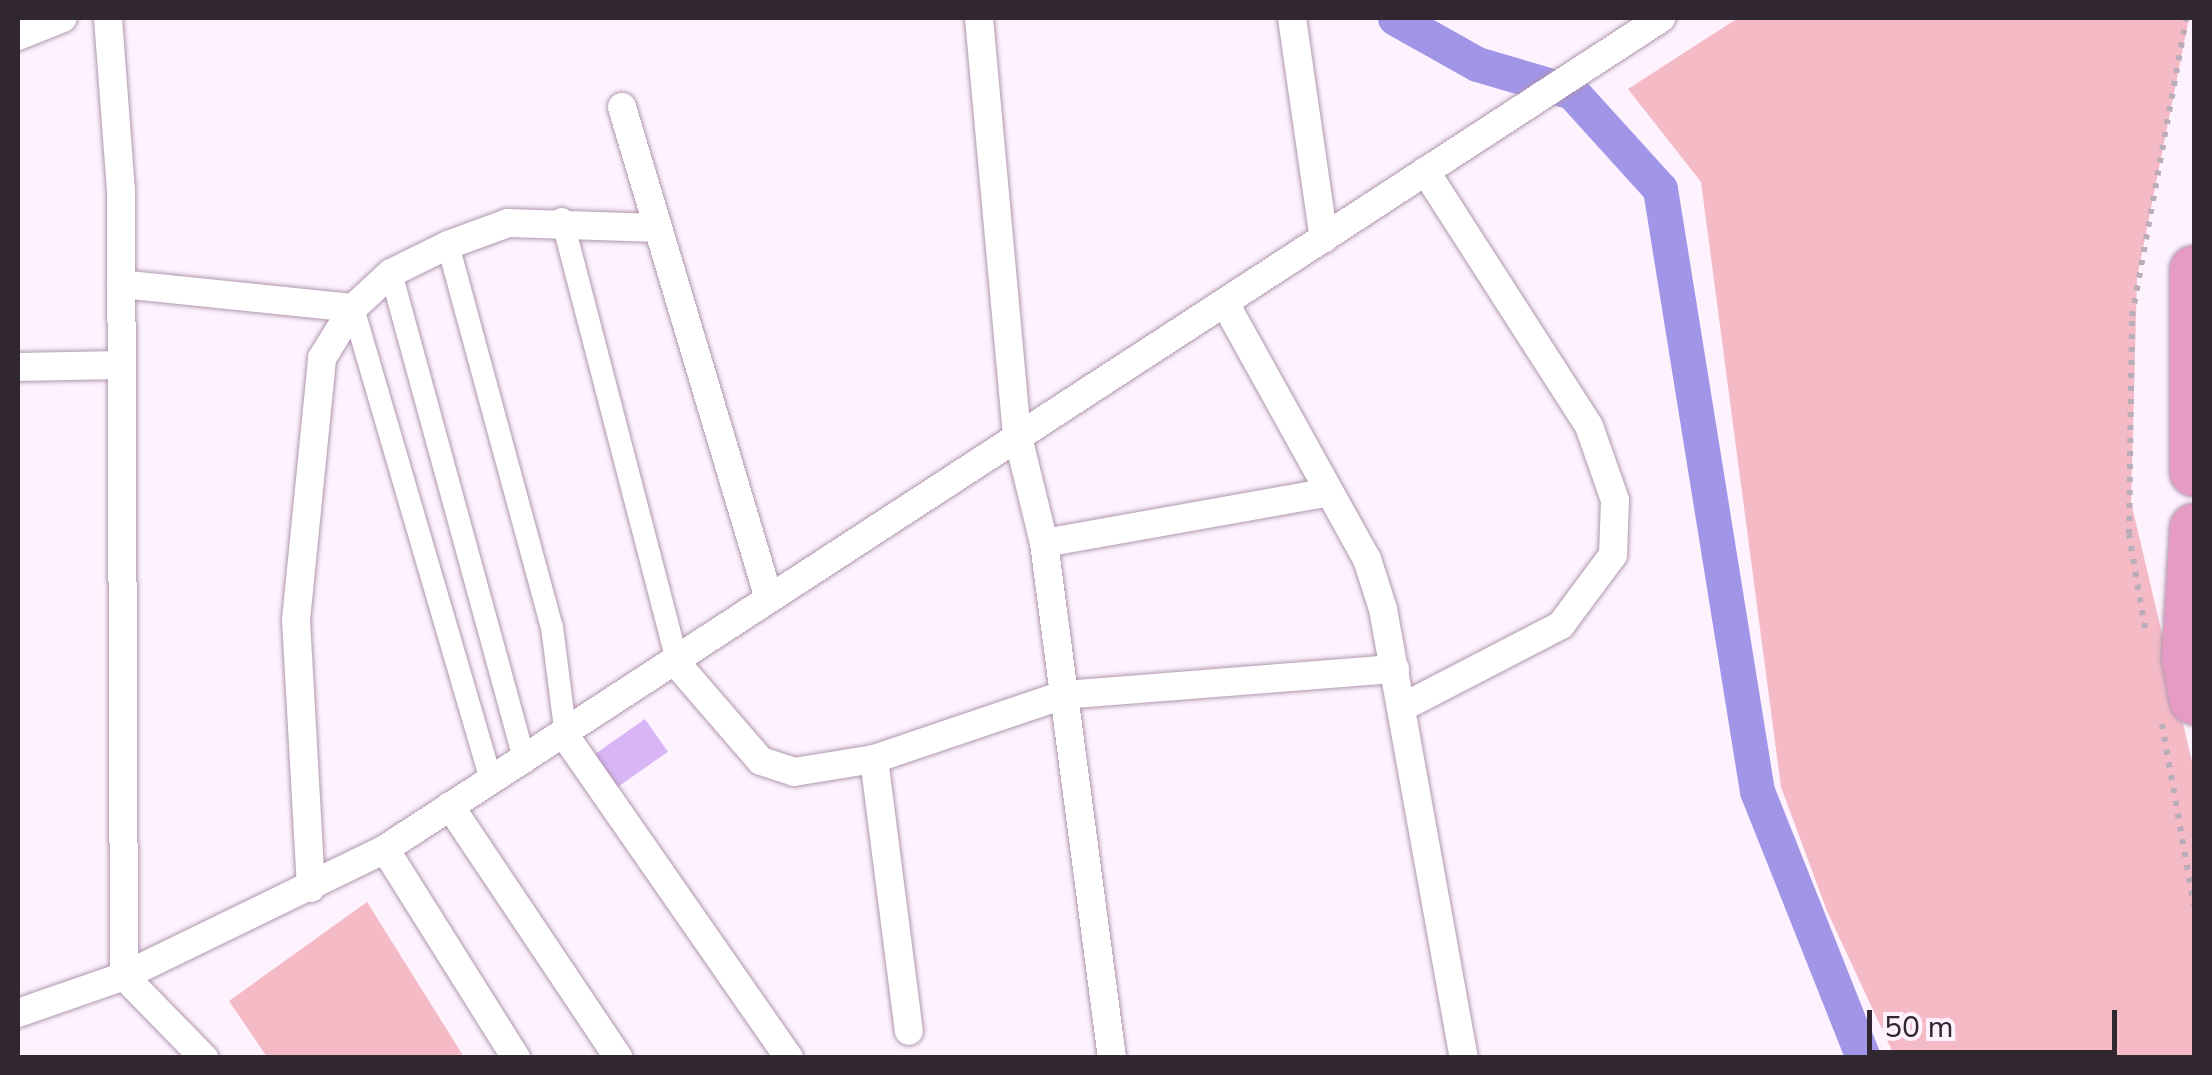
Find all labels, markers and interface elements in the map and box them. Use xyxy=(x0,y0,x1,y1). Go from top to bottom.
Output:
scale bar xyxy=(1872,990,2122,1052)
text: 50 m xyxy=(1884,1007,1953,1048)

